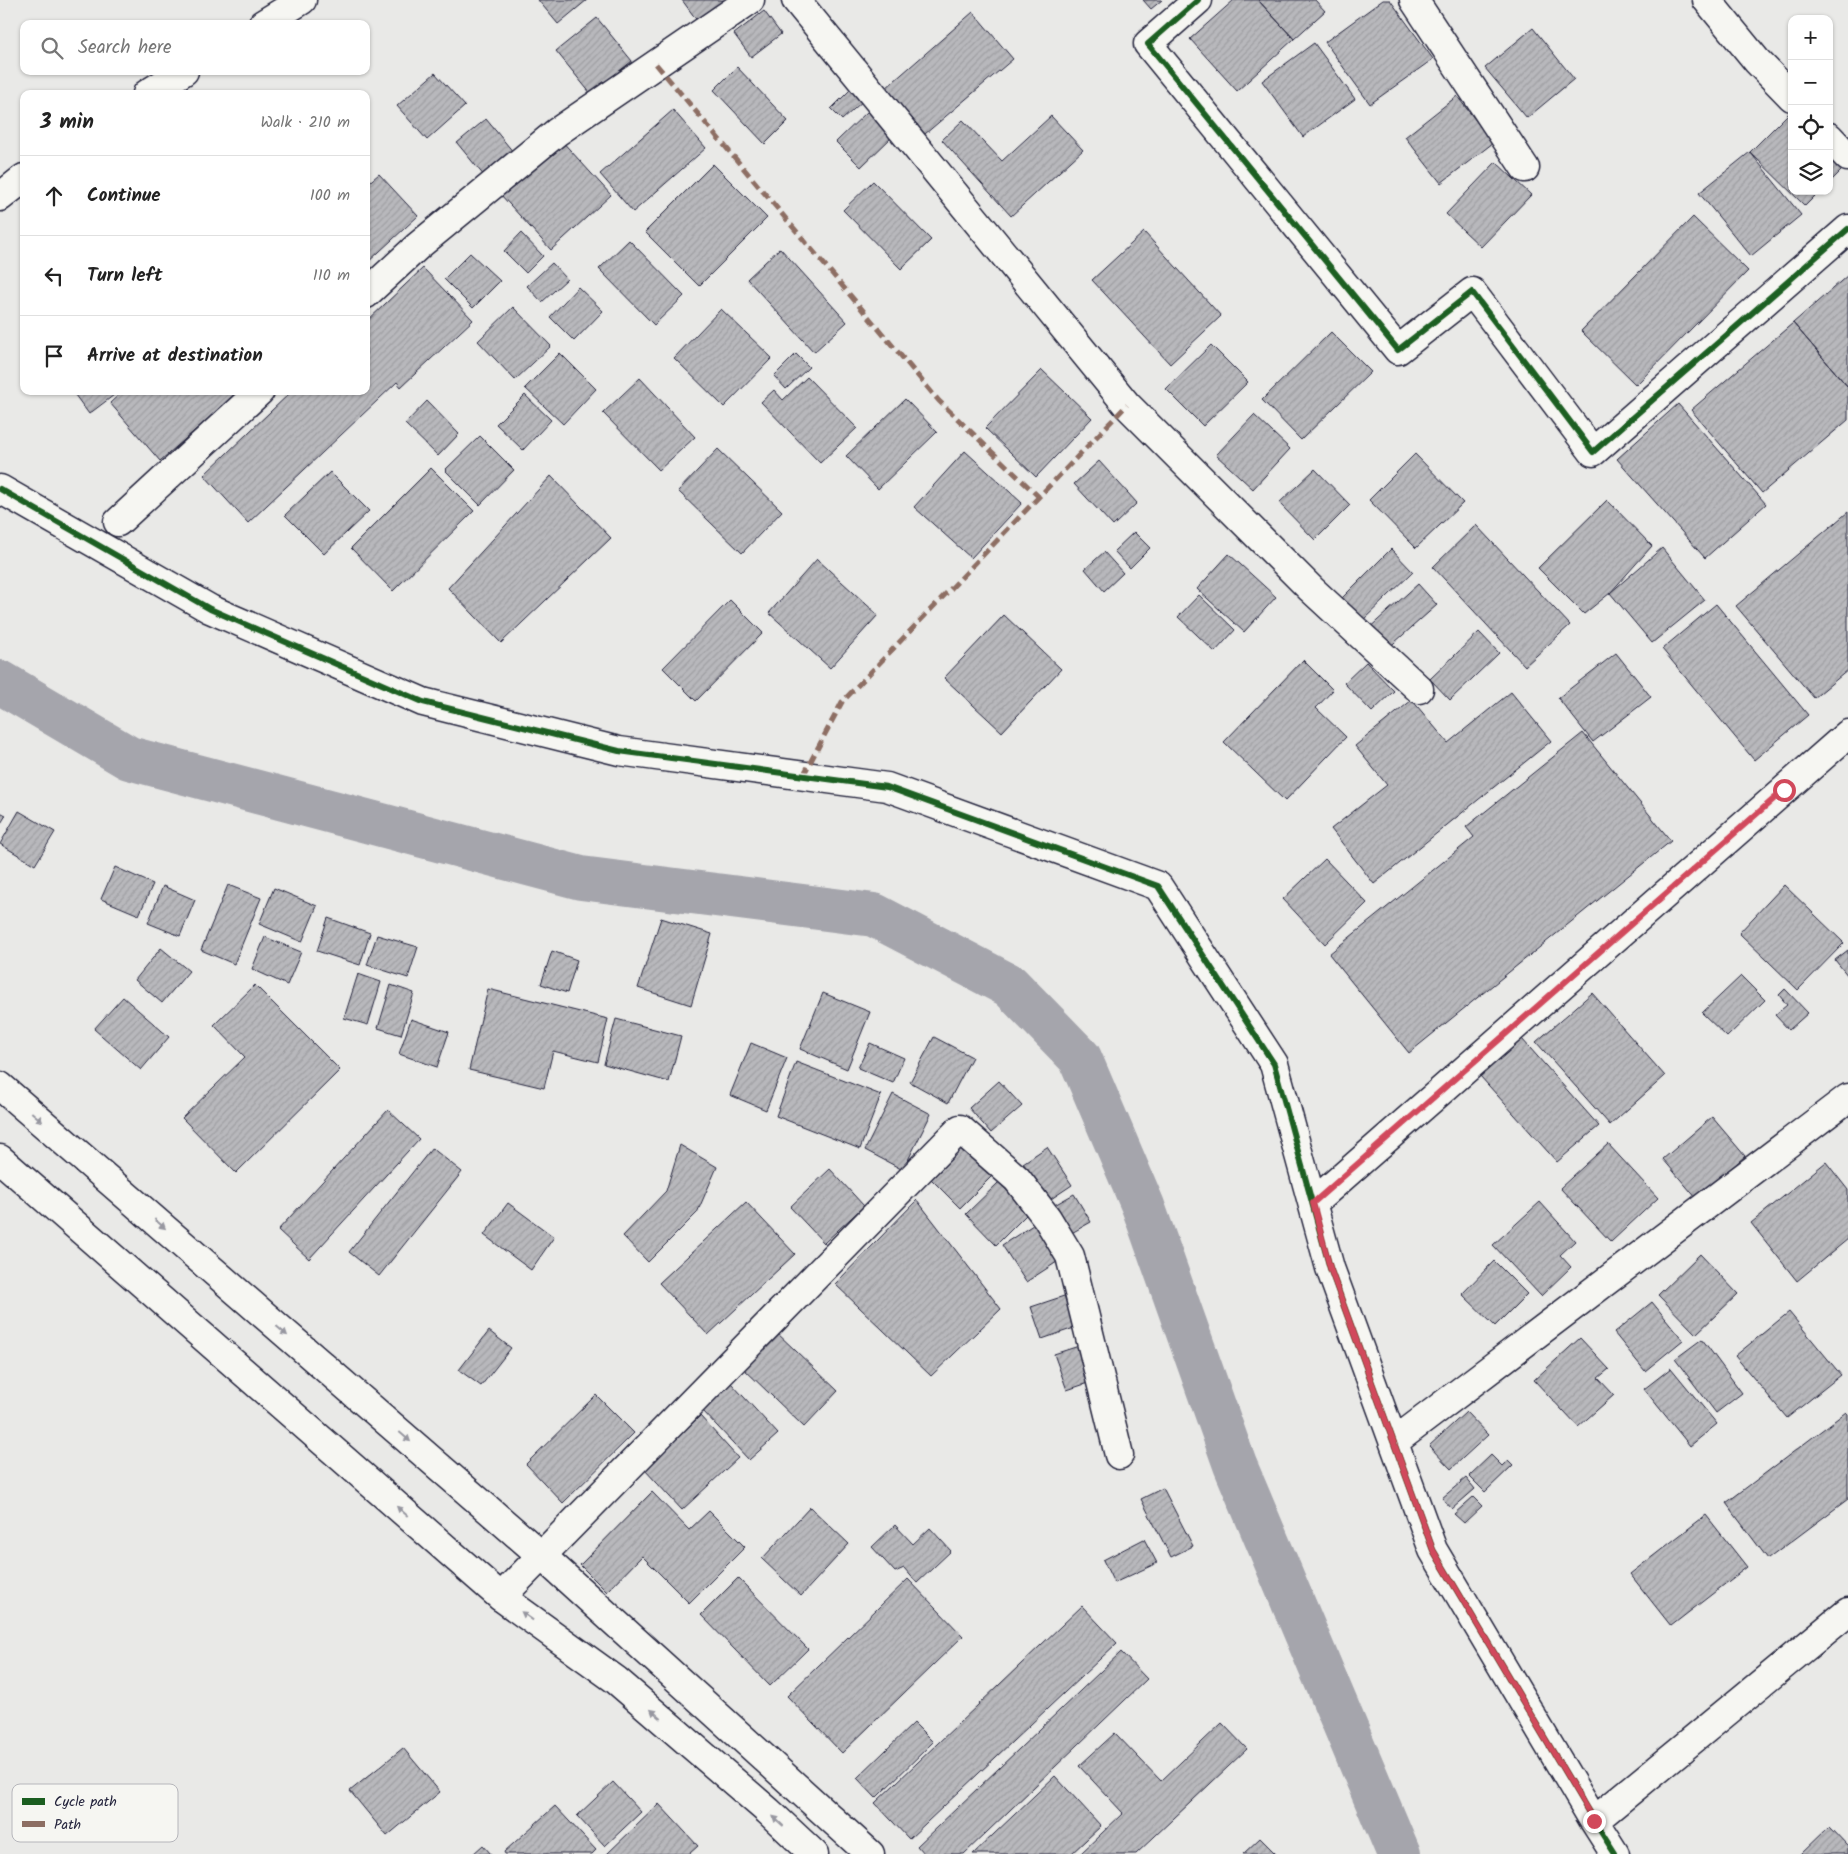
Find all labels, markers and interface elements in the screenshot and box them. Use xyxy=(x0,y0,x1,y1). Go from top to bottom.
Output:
map controls xyxy=(1788,15,1833,195)
button: + xyxy=(1788,15,1833,60)
search box xyxy=(20,20,370,75)
text: Search here xyxy=(78,33,172,63)
icon: search xyxy=(38,34,66,62)
button: − xyxy=(1788,60,1833,105)
button: locate xyxy=(1788,105,1833,150)
text: 3 min xyxy=(40,106,94,139)
text: Walk · 210 m xyxy=(260,110,350,135)
button: layers xyxy=(1788,150,1833,195)
text: Continue xyxy=(87,181,160,211)
icon: ahead xyxy=(40,182,68,210)
text: 100 m xyxy=(310,183,350,208)
text: Turn left xyxy=(87,261,162,291)
icon: left xyxy=(40,262,68,290)
text: 110 m xyxy=(313,263,350,288)
text: Arrive at destination xyxy=(87,341,263,371)
icon: arrive xyxy=(40,342,68,370)
route start xyxy=(1773,779,1796,802)
one-way arrow xyxy=(30,1112,43,1123)
one-way arrow xyxy=(153,1218,165,1230)
one-way arrow xyxy=(276,1325,289,1336)
one-way arrow xyxy=(399,1431,411,1442)
one-way arrow xyxy=(397,1505,409,1517)
one-way arrow xyxy=(520,1611,534,1621)
one-way arrow xyxy=(650,1708,662,1720)
legend xyxy=(12,1784,178,1842)
text: Cycle path xyxy=(54,1791,117,1813)
route end xyxy=(1583,1810,1606,1833)
text: Path xyxy=(54,1814,81,1836)
one-way arrow xyxy=(773,1815,785,1827)

